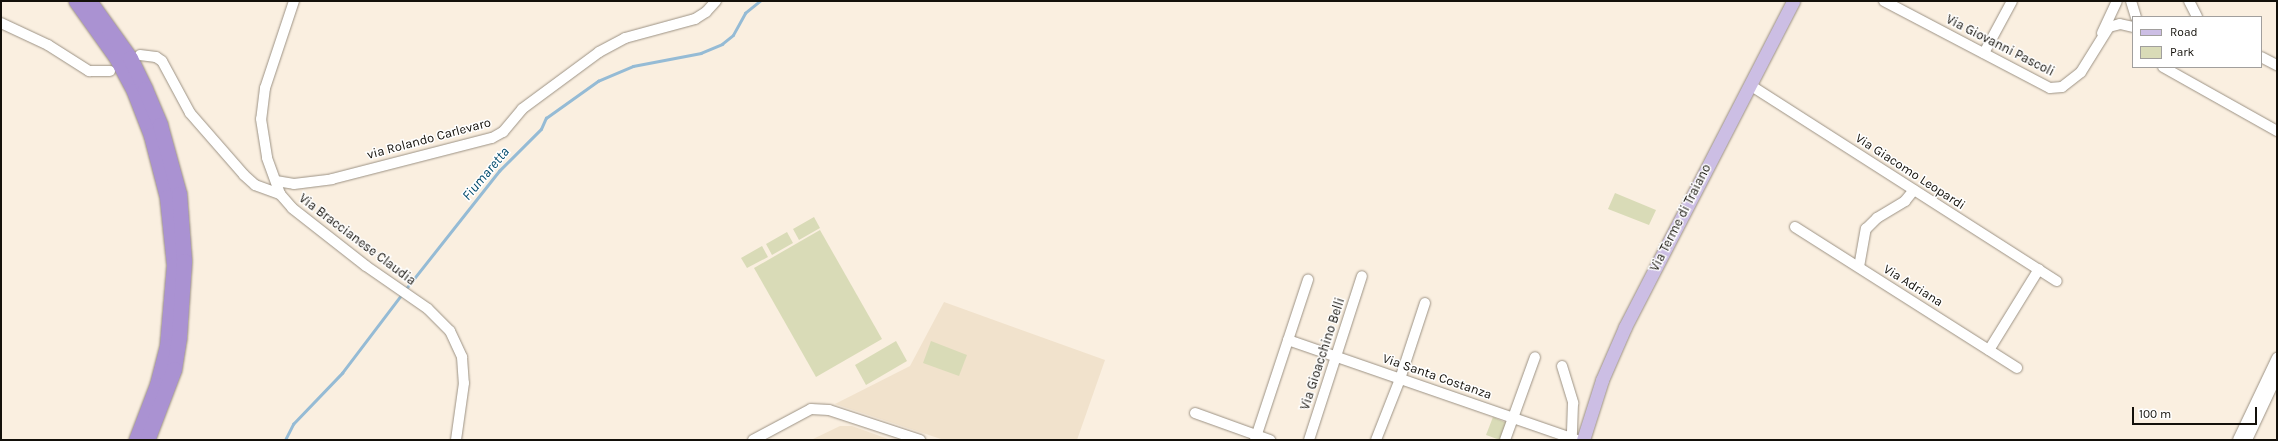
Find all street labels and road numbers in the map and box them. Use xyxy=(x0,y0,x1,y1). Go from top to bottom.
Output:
street label: Via Giovanni Pascoli xyxy=(1943,12,2057,80)
street label: via Rolando Carlevaro xyxy=(365,115,493,163)
street label: Via Giacomo Leopardi xyxy=(1852,131,1968,213)
street label: Via Terme di Traiano xyxy=(1647,162,1715,274)
street label: Via Braccianese Claudia xyxy=(295,191,419,289)
street label: Via Adriana xyxy=(1880,262,1946,310)
street label: Via Gioacchino Belli xyxy=(1298,296,1348,412)
street label: Via Santa Costanza xyxy=(1380,351,1494,403)

